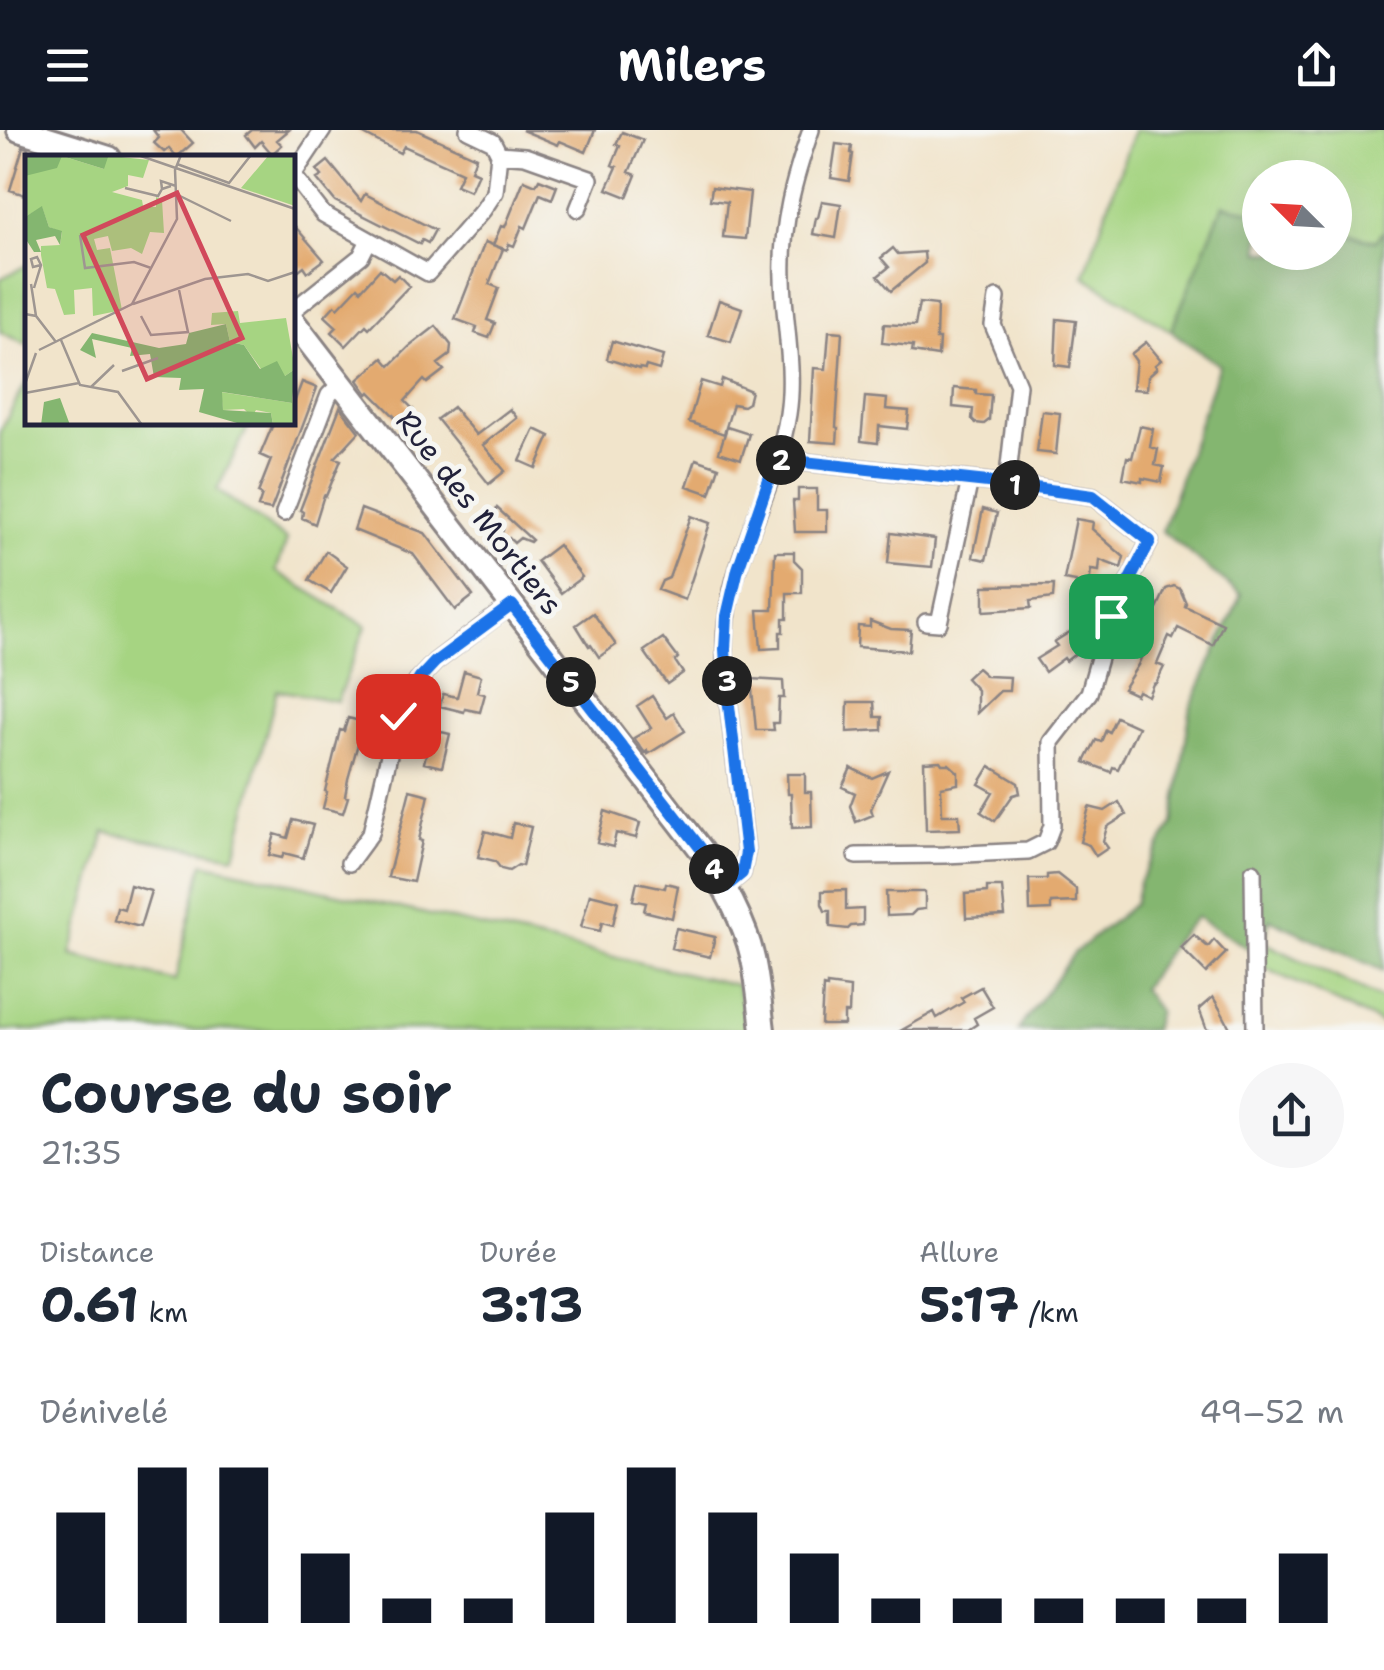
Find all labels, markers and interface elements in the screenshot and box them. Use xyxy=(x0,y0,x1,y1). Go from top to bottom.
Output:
text: Milers xyxy=(618,35,766,95)
icon: menu xyxy=(40,38,95,93)
icon: share xyxy=(1289,38,1344,93)
inset map xyxy=(25,155,295,425)
north arrow xyxy=(1242,160,1352,270)
map controls xyxy=(1242,160,1352,270)
street label: Rue des Mortiers xyxy=(387,402,572,623)
pin: 2 xyxy=(756,435,806,485)
text: 2 xyxy=(771,441,791,479)
pin: 1 xyxy=(990,460,1040,510)
text: 1 xyxy=(1009,466,1021,504)
pin xyxy=(1069,574,1154,659)
icon: arrive xyxy=(1084,589,1139,644)
pin: 3 xyxy=(702,656,752,706)
pin: 5 xyxy=(546,657,596,707)
text: 3 xyxy=(717,662,737,700)
text: 5 xyxy=(562,663,580,701)
pin xyxy=(356,674,441,759)
icon: check xyxy=(371,689,426,744)
pin: 4 xyxy=(689,844,739,894)
text: 4 xyxy=(704,850,724,888)
text: Course du soir xyxy=(40,1056,452,1130)
button: share xyxy=(1239,1063,1344,1168)
text: 21:35 xyxy=(40,1131,121,1174)
text: Distance xyxy=(40,1233,155,1271)
text: Durée xyxy=(480,1233,557,1271)
text: Allure xyxy=(919,1233,999,1271)
text: 0.61 xyxy=(40,1271,139,1338)
text: 3:13 xyxy=(480,1271,583,1338)
text: 5:17 xyxy=(919,1271,1019,1338)
text: km xyxy=(139,1293,188,1331)
text: /km xyxy=(1019,1293,1079,1331)
text: Dénivelé xyxy=(40,1390,169,1433)
text: 49–52 m xyxy=(1199,1390,1344,1433)

